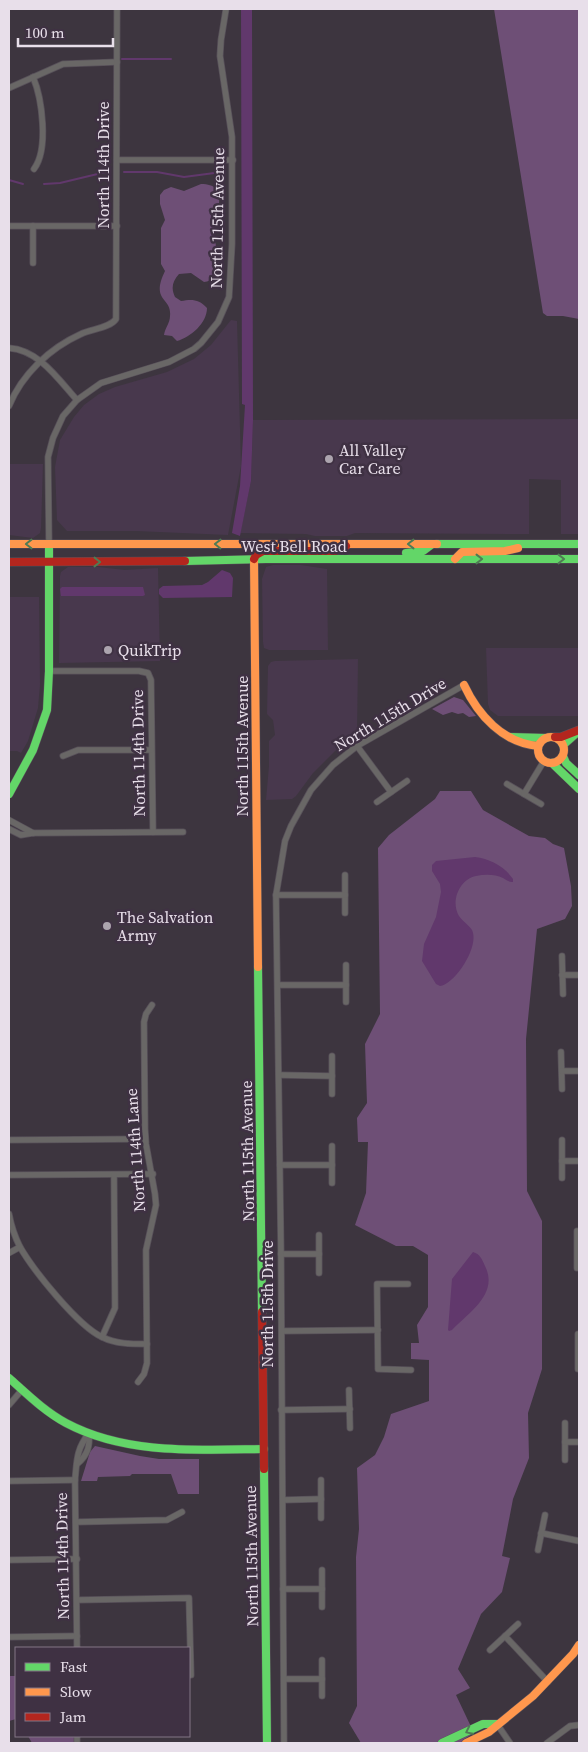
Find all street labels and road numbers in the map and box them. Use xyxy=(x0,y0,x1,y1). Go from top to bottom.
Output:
street label: North 114th Drive xyxy=(92,101,114,229)
street label: North 115th Avenue xyxy=(205,147,229,289)
street label: West Bell Road xyxy=(241,535,347,557)
street label: North 115th Drive xyxy=(330,672,450,756)
street label: North 115th Avenue xyxy=(231,675,253,817)
street label: North 114th Drive xyxy=(126,689,150,817)
street label: North 115th Avenue xyxy=(235,1080,259,1222)
street label: North 114th Lane xyxy=(120,1087,150,1213)
street label: North 115th Drive xyxy=(256,1240,278,1368)
street label: North 115th Avenue xyxy=(239,1485,263,1627)
street label: North 114th Drive xyxy=(50,1492,74,1620)

